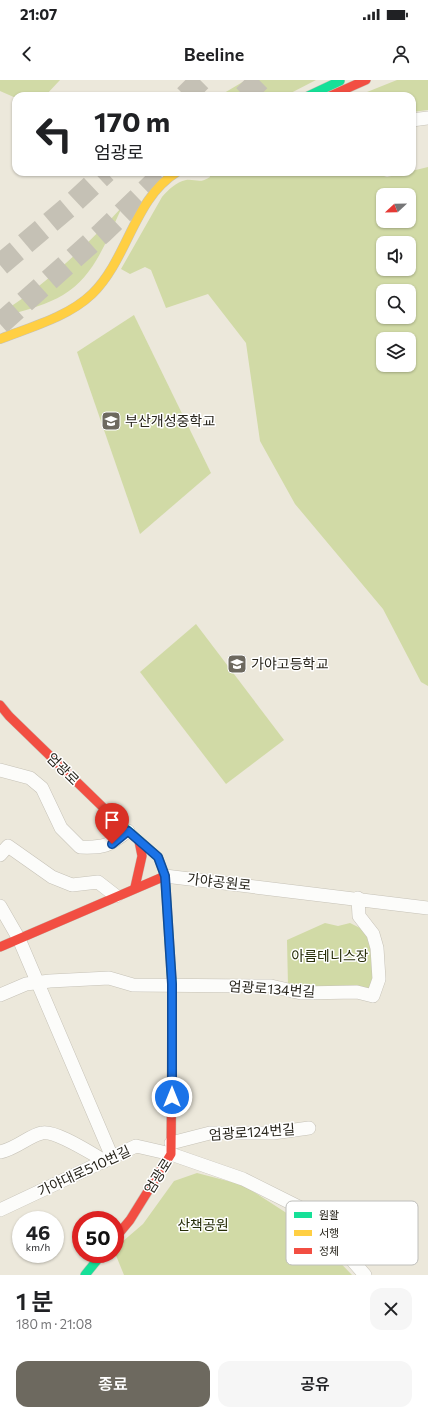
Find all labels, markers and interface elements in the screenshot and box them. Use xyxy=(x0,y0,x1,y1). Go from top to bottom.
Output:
text: 21:07 xyxy=(20,5,57,23)
icon: back xyxy=(16,43,38,65)
text: Beeline xyxy=(184,43,244,65)
icon: person xyxy=(390,43,412,65)
text: 170 m xyxy=(94,104,170,138)
icon: left xyxy=(28,108,80,160)
text: 엄광로 xyxy=(94,141,144,163)
north arrow xyxy=(376,188,416,228)
map controls xyxy=(376,188,416,372)
button: sound xyxy=(376,236,416,276)
button: search xyxy=(376,284,416,324)
button: layers xyxy=(376,332,416,372)
school or university icon: 부산개성중학교 xyxy=(100,410,122,432)
place label: 부산개성중학교 xyxy=(125,412,215,429)
school or university icon: 가야고등학교 xyxy=(226,653,248,675)
place label: 가야고등학교 xyxy=(251,655,328,672)
street label: 엄광로 xyxy=(44,749,83,788)
pin xyxy=(95,803,129,844)
icon: arrive xyxy=(101,809,123,831)
street label: 가야공원로 xyxy=(186,870,252,893)
park label: 아름테니스장 xyxy=(291,947,369,964)
street label: 엄광로134번길 xyxy=(228,977,316,1000)
position arrow xyxy=(151,1076,193,1118)
street label: 엄광로124번길 xyxy=(208,1120,296,1143)
street label: 가야대로510번길 xyxy=(35,1142,133,1199)
street label: 엄광로 xyxy=(140,1155,175,1197)
legend xyxy=(286,1201,418,1265)
text: 원활 xyxy=(319,1208,339,1221)
speed limit sign: 50 xyxy=(72,1211,124,1263)
park label: 산책공원 xyxy=(177,1216,229,1233)
text: 46 xyxy=(26,1220,50,1244)
text: 서행 xyxy=(319,1226,339,1239)
text: km/h xyxy=(26,1241,50,1253)
text: 정체 xyxy=(319,1244,339,1257)
text: 1 분 xyxy=(16,1286,53,1315)
button: close xyxy=(370,1288,412,1330)
text: 180 m · 21:08 xyxy=(16,1316,92,1332)
button: 종료 xyxy=(16,1361,210,1407)
button: 공유 xyxy=(218,1361,412,1407)

